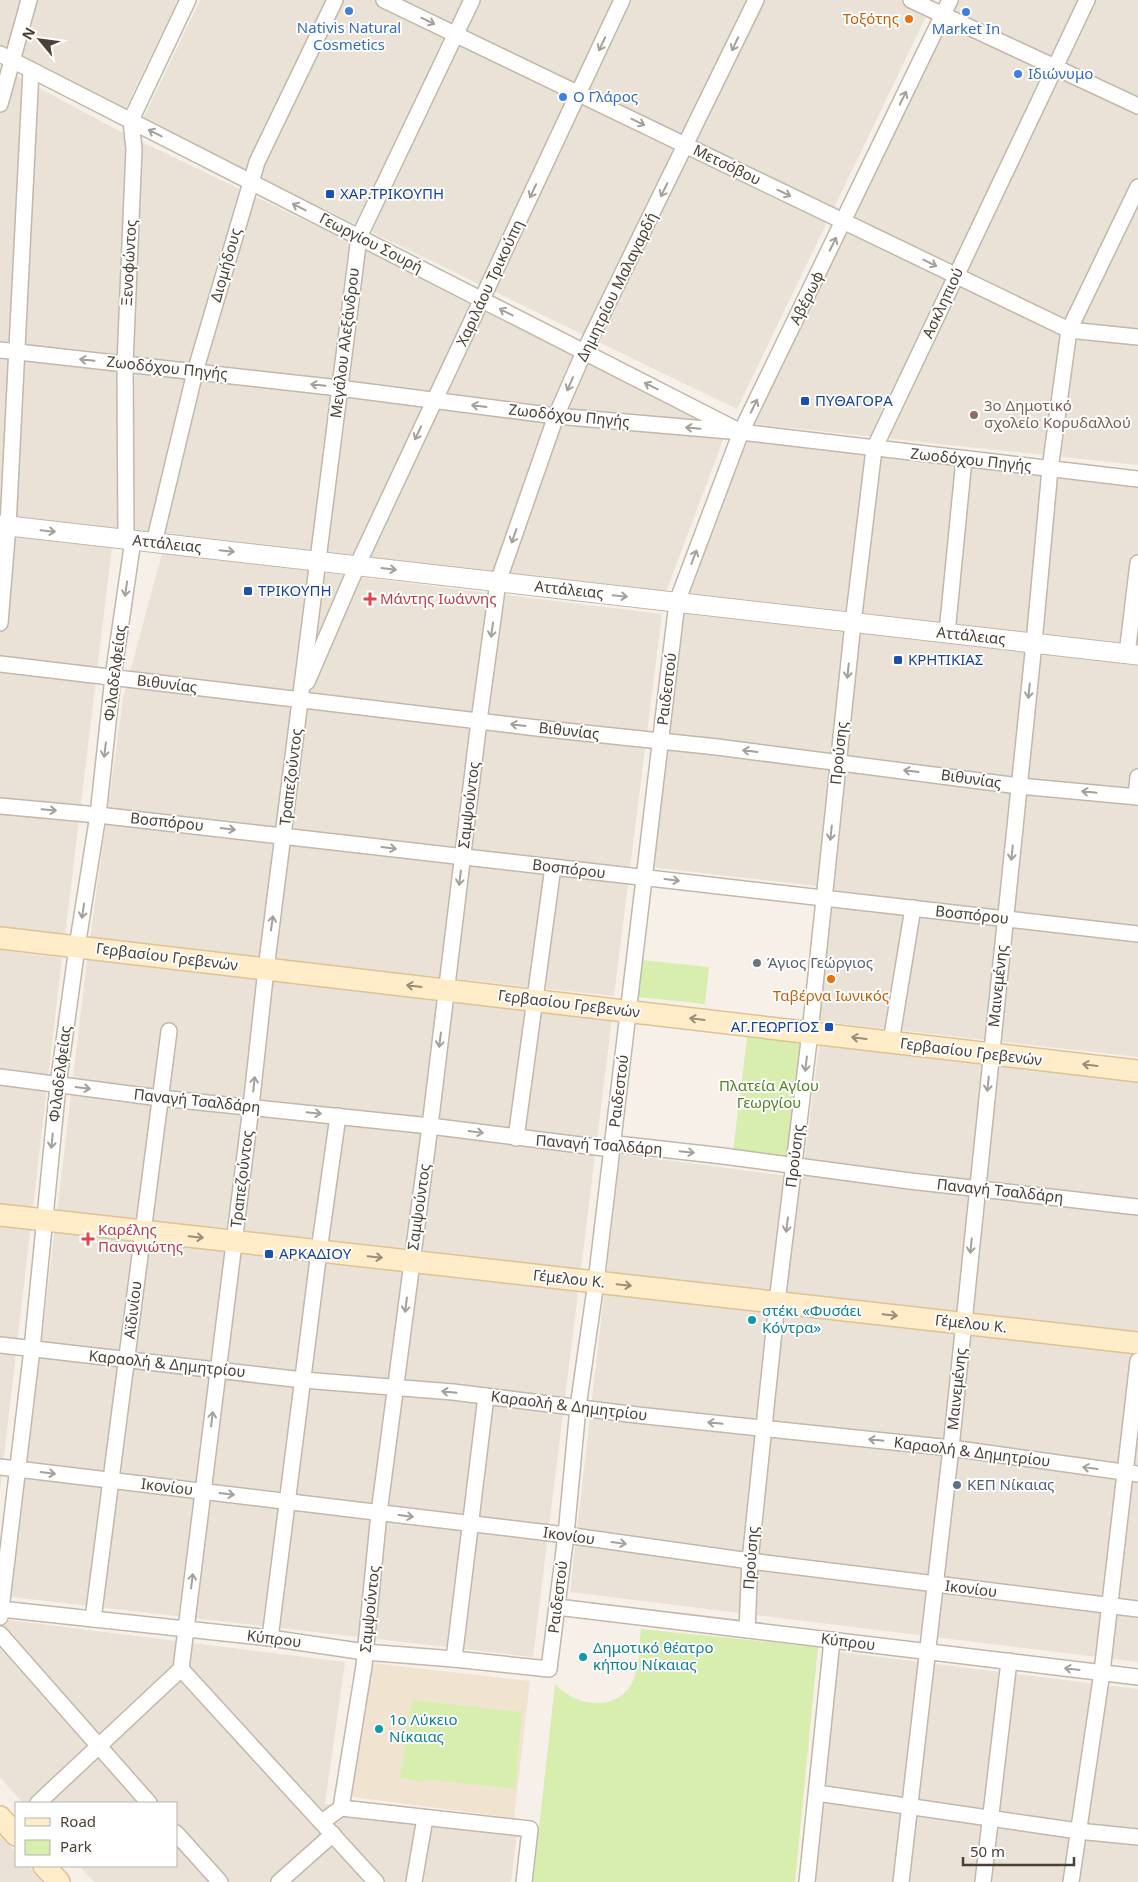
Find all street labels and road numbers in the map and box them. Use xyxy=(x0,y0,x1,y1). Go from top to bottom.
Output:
street label: Μετσόβου xyxy=(690,139,765,189)
street label: Γεωργίου Σουρή xyxy=(317,208,426,277)
street label: Δημητρίου Μαλαγαρδή xyxy=(571,209,661,365)
street label: Χαριλάου Τρικούπη xyxy=(451,216,527,349)
street label: Ξενοφώντος xyxy=(116,219,140,307)
street label: Διομήδους xyxy=(205,225,245,304)
street label: Ασκληπιού xyxy=(917,264,967,341)
street label: Μεγάλου Αλεξάνδρου xyxy=(325,266,363,419)
street label: Αβέρωφ xyxy=(784,267,828,328)
street label: Ζωοδόχου Πηγής xyxy=(105,351,229,383)
street label: Ζωοδόχου Πηγής xyxy=(507,399,631,431)
street label: Ζωοδόχου Πηγής xyxy=(909,443,1033,475)
street label: Αττάλειας xyxy=(132,529,203,557)
street label: Αττάλειας xyxy=(534,575,605,603)
street label: Αττάλειας xyxy=(936,621,1007,649)
street label: Φιλαδελφείας xyxy=(98,623,130,722)
street label: Ραιδεστού xyxy=(652,651,680,726)
street label: Βιθυνίας xyxy=(136,669,199,697)
street label: Βιθυνίας xyxy=(538,717,600,743)
street label: Προύσης xyxy=(825,720,851,786)
street label: Τραπεζούντος xyxy=(274,727,306,827)
street label: Σαμψούντος xyxy=(453,760,483,849)
street label: Βιθυνίας xyxy=(940,764,1003,792)
street label: Βοσπόρου xyxy=(129,807,205,835)
street label: Βοσπόρου xyxy=(531,854,607,882)
street label: Βοσπόρου xyxy=(934,900,1010,928)
street label: Γερβασίου Γρεβενών xyxy=(95,937,239,975)
street label: Μαινεμένης xyxy=(983,944,1011,1028)
street label: Γερβασίου Γρεβενών xyxy=(497,984,641,1022)
street label: Φιλαδελφείας xyxy=(43,1024,75,1123)
street label: Γερβασίου Γρεβενών xyxy=(899,1032,1043,1070)
street label: Ραιδεστού xyxy=(604,1053,632,1128)
street label: Παναγή Τσαλδάρη xyxy=(133,1083,261,1117)
street label: Προύσης xyxy=(780,1123,808,1189)
street label: Τραπεζούντος xyxy=(225,1129,257,1229)
street label: Παναγή Τσαλδάρη xyxy=(535,1130,663,1158)
street label: Σαμψούντος xyxy=(402,1162,434,1251)
street label: Παναγή Τσαλδάρη xyxy=(936,1173,1064,1207)
street label: Γέμελου Κ. xyxy=(532,1264,606,1292)
street label: Αϊδινίου xyxy=(119,1280,145,1340)
street label: Γέμελου Κ. xyxy=(934,1309,1008,1337)
street label: Καραολή & Δημητρίου xyxy=(88,1345,247,1381)
street label: Μαινεμένης xyxy=(942,1347,970,1431)
street label: Καραολή & Δημητρίου xyxy=(490,1385,649,1425)
street label: Καραολή & Δημητρίου xyxy=(893,1431,1052,1471)
street label: Ικονίου xyxy=(140,1473,194,1499)
street label: Ικονίου xyxy=(542,1521,596,1549)
street label: Προύσης xyxy=(738,1525,762,1590)
street label: Ραιδεστού xyxy=(543,1559,571,1634)
street label: Σαμψούντος xyxy=(354,1564,384,1653)
street label: Ικονίου xyxy=(944,1575,998,1601)
street label: Κύπρου xyxy=(246,1625,303,1651)
street label: Κύπρου xyxy=(820,1628,877,1654)

